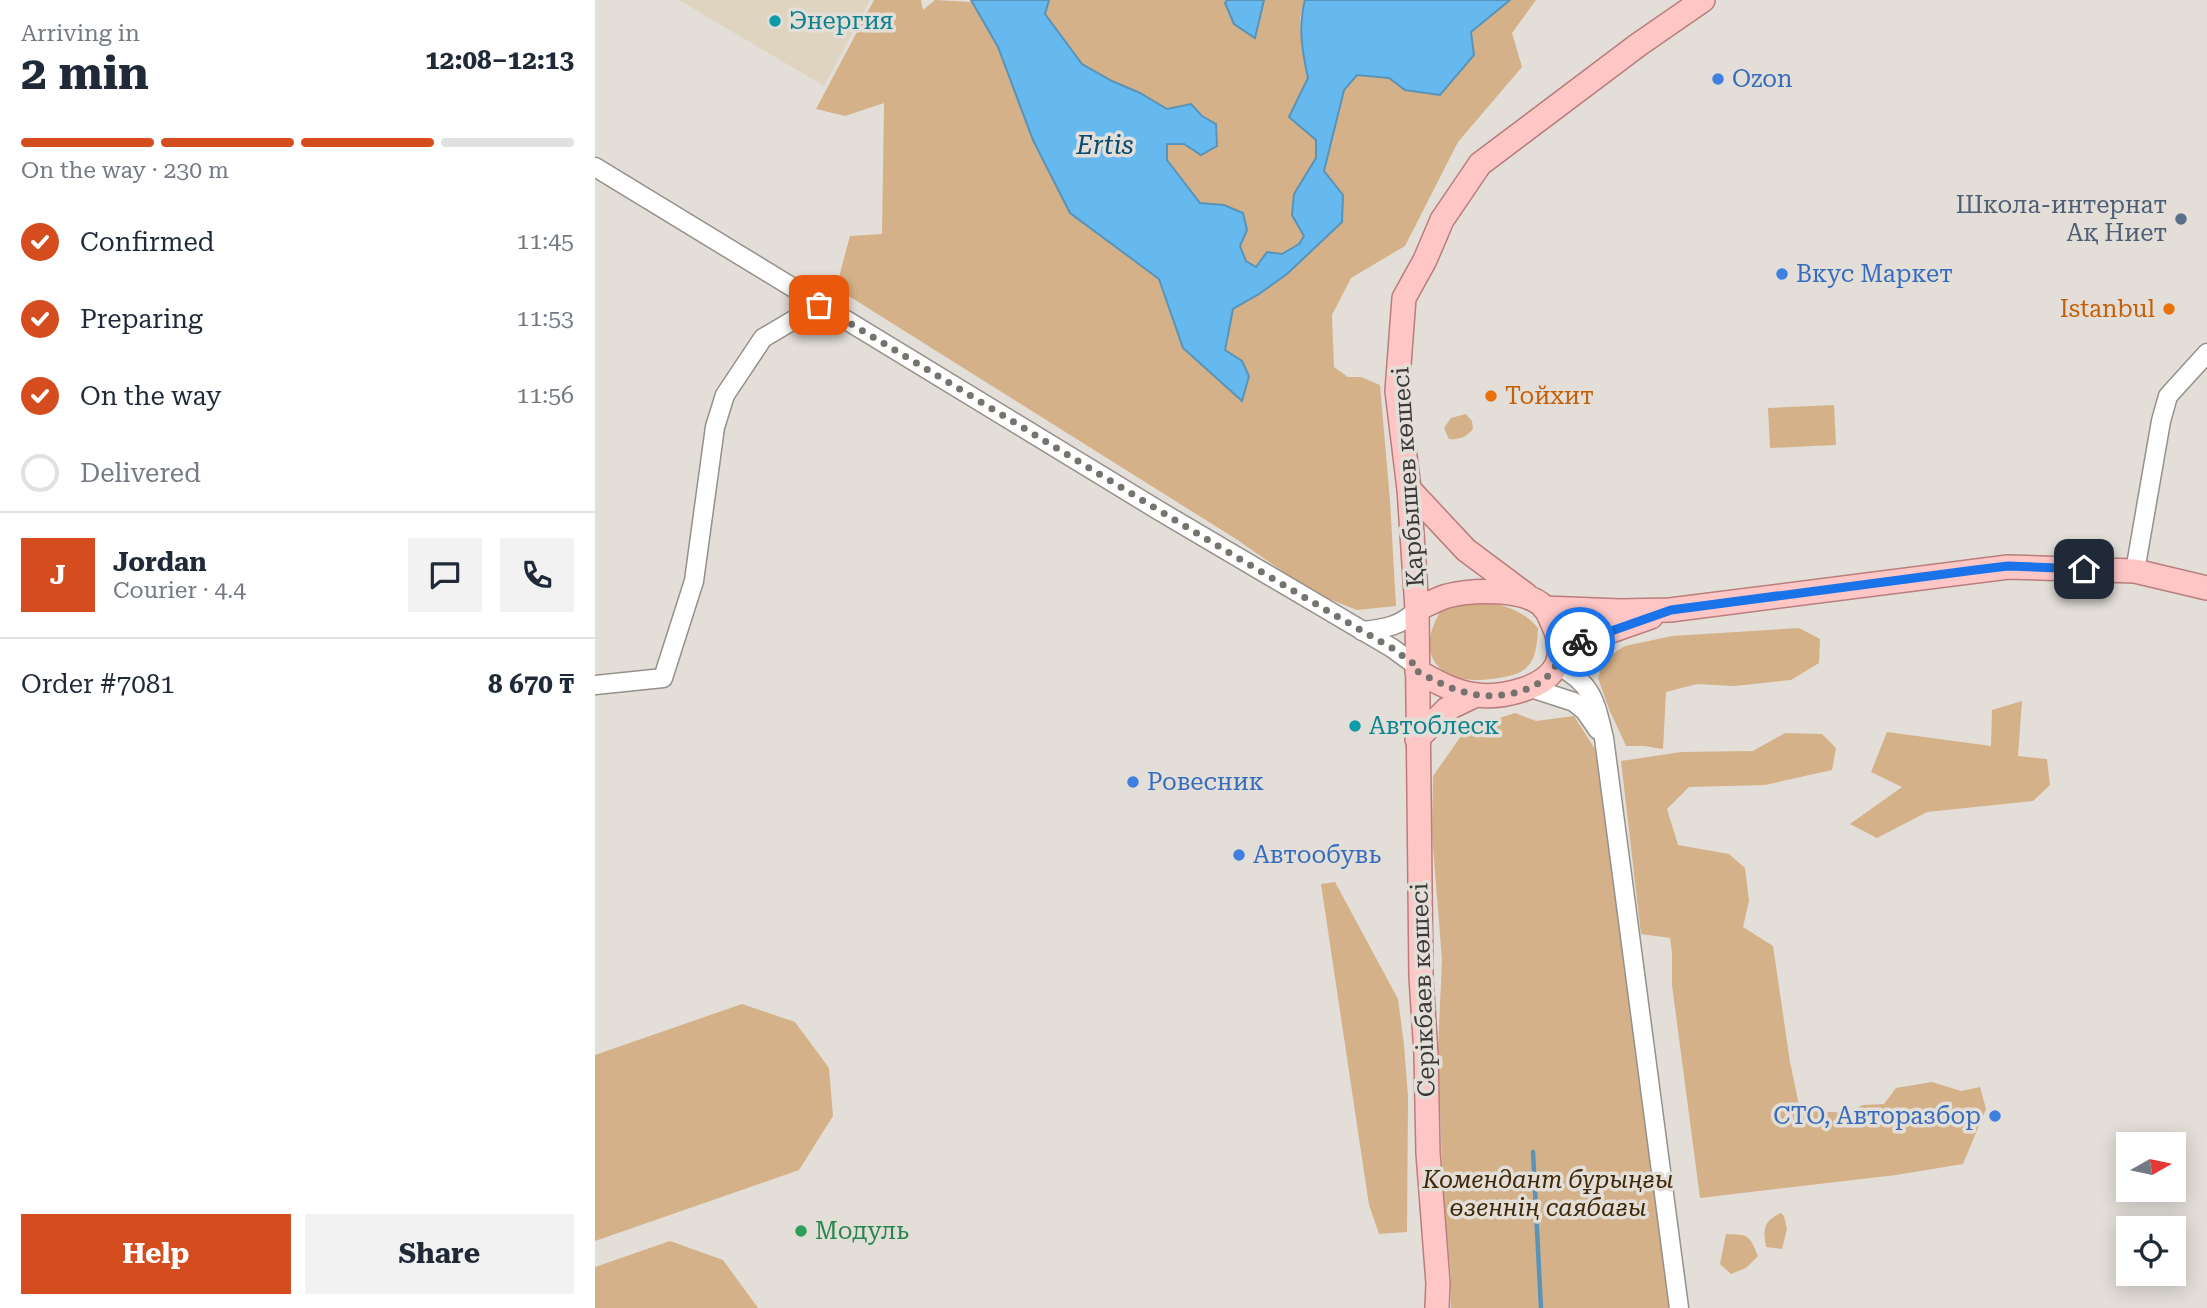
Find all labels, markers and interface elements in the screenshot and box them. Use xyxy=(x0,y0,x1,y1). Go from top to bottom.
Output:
place label: Энергия xyxy=(789,7,893,35)
marker: Энергия xyxy=(767,13,783,29)
text: Arriving in xyxy=(21,20,140,47)
text: 12:08–12:13 xyxy=(425,45,574,75)
text: 2 min xyxy=(21,46,149,100)
place label: Ozon xyxy=(1732,65,1793,93)
marker: Ozon xyxy=(1710,71,1726,87)
water label: Ertis xyxy=(1075,130,1134,160)
text: On the way · 230 m xyxy=(21,157,229,184)
place label: Школа-интернат Ақ Ниет xyxy=(1956,191,2167,247)
marker: Школа-интернат Ақ Ниет xyxy=(2173,211,2189,227)
icon: check xyxy=(21,223,59,261)
text: Confirmed xyxy=(80,227,215,257)
text: 11:45 xyxy=(517,228,574,255)
place label: Вкус Маркет xyxy=(1796,260,1953,288)
marker: Вкус Маркет xyxy=(1774,266,1790,282)
pin xyxy=(789,275,849,335)
icon: bag xyxy=(800,286,838,324)
place label: Istanbul xyxy=(2060,295,2155,323)
icon: check xyxy=(21,300,59,338)
marker: Istanbul xyxy=(2161,301,2177,317)
text: Preparing xyxy=(80,304,203,334)
text: 11:53 xyxy=(517,305,574,332)
street label: Қарбышев көшесі xyxy=(1386,366,1430,588)
icon: check xyxy=(21,377,59,415)
text: On the way xyxy=(80,381,221,411)
text: 11:56 xyxy=(517,382,574,409)
place label: Тойхит xyxy=(1505,382,1594,410)
marker: Тойхит xyxy=(1483,388,1499,404)
text: Delivered xyxy=(80,458,201,488)
button: chat xyxy=(408,538,482,612)
button: phone xyxy=(500,538,574,612)
pin xyxy=(2054,539,2114,599)
text: Jordan xyxy=(113,547,207,577)
icon: home xyxy=(2065,550,2103,588)
text: J xyxy=(50,560,66,590)
text: Courier · 4.4 xyxy=(113,577,246,604)
courier xyxy=(1545,607,1615,677)
icon: bike xyxy=(1561,623,1599,661)
text: Order #7081 xyxy=(21,669,175,699)
text: 8 670 ₸ xyxy=(488,669,574,699)
place label: Автоблеск xyxy=(1369,712,1499,740)
marker: Автоблеск xyxy=(1347,718,1363,734)
place label: Ровесник xyxy=(1147,768,1264,796)
marker: Ровесник xyxy=(1125,774,1141,790)
place label: Автообувь xyxy=(1253,841,1381,869)
marker: Автообувь xyxy=(1231,847,1247,863)
street label: Серікбаев көшесі xyxy=(1405,882,1441,1098)
place label: СТО, Авторазбор xyxy=(1773,1102,1981,1130)
marker: СТО, Авторазбор xyxy=(1987,1108,2003,1124)
north arrow xyxy=(2116,1132,2186,1202)
map controls xyxy=(2116,1132,2186,1286)
park label: Комендант бұрыңғы өзеннің саябағы xyxy=(1422,1166,1673,1222)
button: Help xyxy=(21,1214,291,1294)
button: Share xyxy=(305,1214,574,1294)
button: locate xyxy=(2116,1216,2186,1286)
place label: Модуль xyxy=(815,1217,909,1245)
marker: Модуль xyxy=(793,1223,809,1239)

